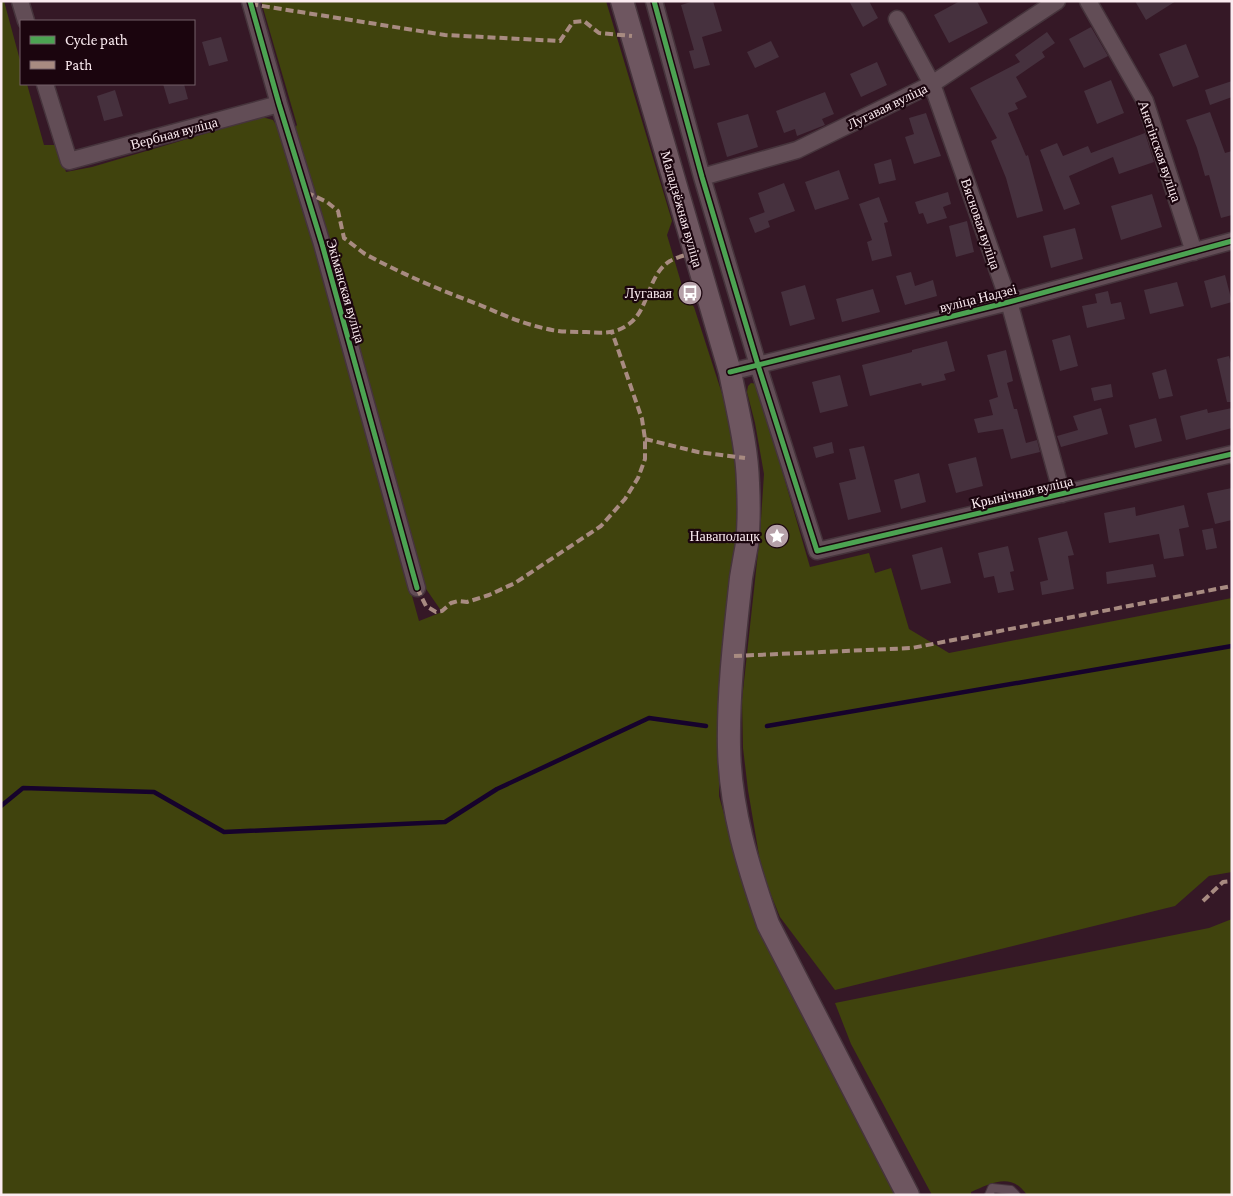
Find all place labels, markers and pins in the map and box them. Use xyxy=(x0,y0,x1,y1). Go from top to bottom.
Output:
bus stop icon: Лугавая xyxy=(677,280,703,306)
place label: Лугавая xyxy=(625,285,673,301)
place icon: Наваполацк xyxy=(764,523,790,549)
place label: Наваполацк xyxy=(689,528,760,544)

